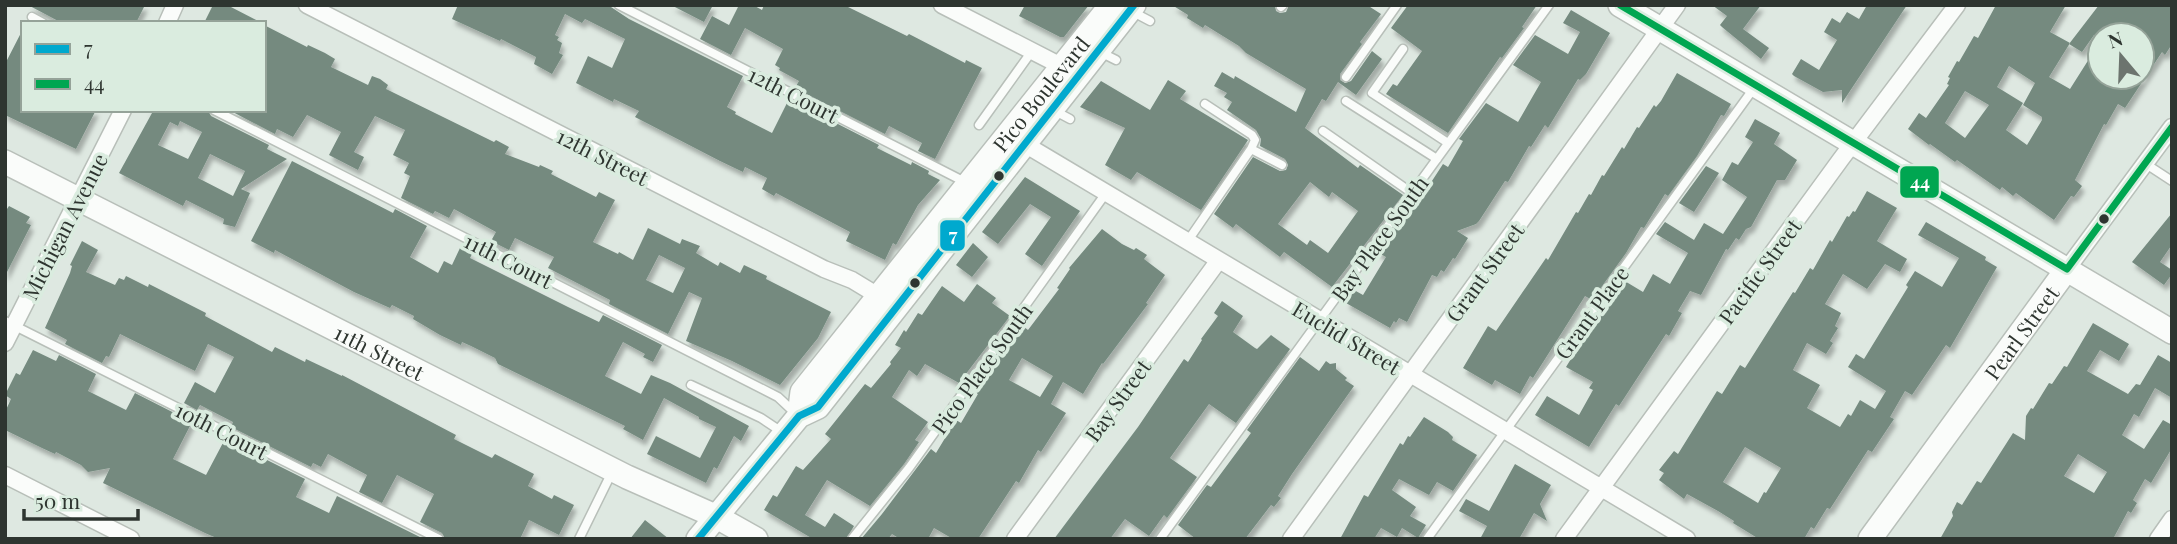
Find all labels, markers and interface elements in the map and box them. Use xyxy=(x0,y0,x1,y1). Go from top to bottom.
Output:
legend xyxy=(21,21,266,112)
north arrow xyxy=(2086,21,2156,91)
text: N xyxy=(2104,24,2126,54)
street label: Pico Boulevard xyxy=(986,30,1095,157)
text: 7 xyxy=(84,33,93,61)
street label: 12th Court xyxy=(744,59,844,129)
text: 44 xyxy=(84,68,105,96)
street label: 12th Street xyxy=(552,121,654,191)
street label: Michigan Avenue xyxy=(15,148,113,304)
line badge: 44 xyxy=(1899,165,1940,199)
text: 44 xyxy=(1910,168,1930,194)
unlabelled marker xyxy=(992,169,1006,183)
street label: Bay Place South xyxy=(1324,169,1434,306)
street label: Pacific Street xyxy=(1711,212,1807,329)
unlabelled marker xyxy=(2097,212,2111,226)
street label: Grant Street xyxy=(1439,216,1530,327)
line badge: 7 xyxy=(939,219,966,252)
text: 7 xyxy=(949,221,958,247)
street label: 11th Court xyxy=(460,226,558,294)
street label: Grant Place xyxy=(1548,260,1634,364)
unlabelled marker xyxy=(908,276,922,290)
street label: Pearl Street xyxy=(1977,279,2065,385)
street label: Euclid Street xyxy=(1288,294,1407,380)
street label: Pico Place South xyxy=(924,297,1038,439)
street label: 11th Street xyxy=(330,317,430,386)
street label: Bay Street xyxy=(1078,353,1157,447)
street label: 10th Court xyxy=(171,395,274,465)
scale bar xyxy=(24,477,138,522)
text: 50 m xyxy=(35,486,81,514)

